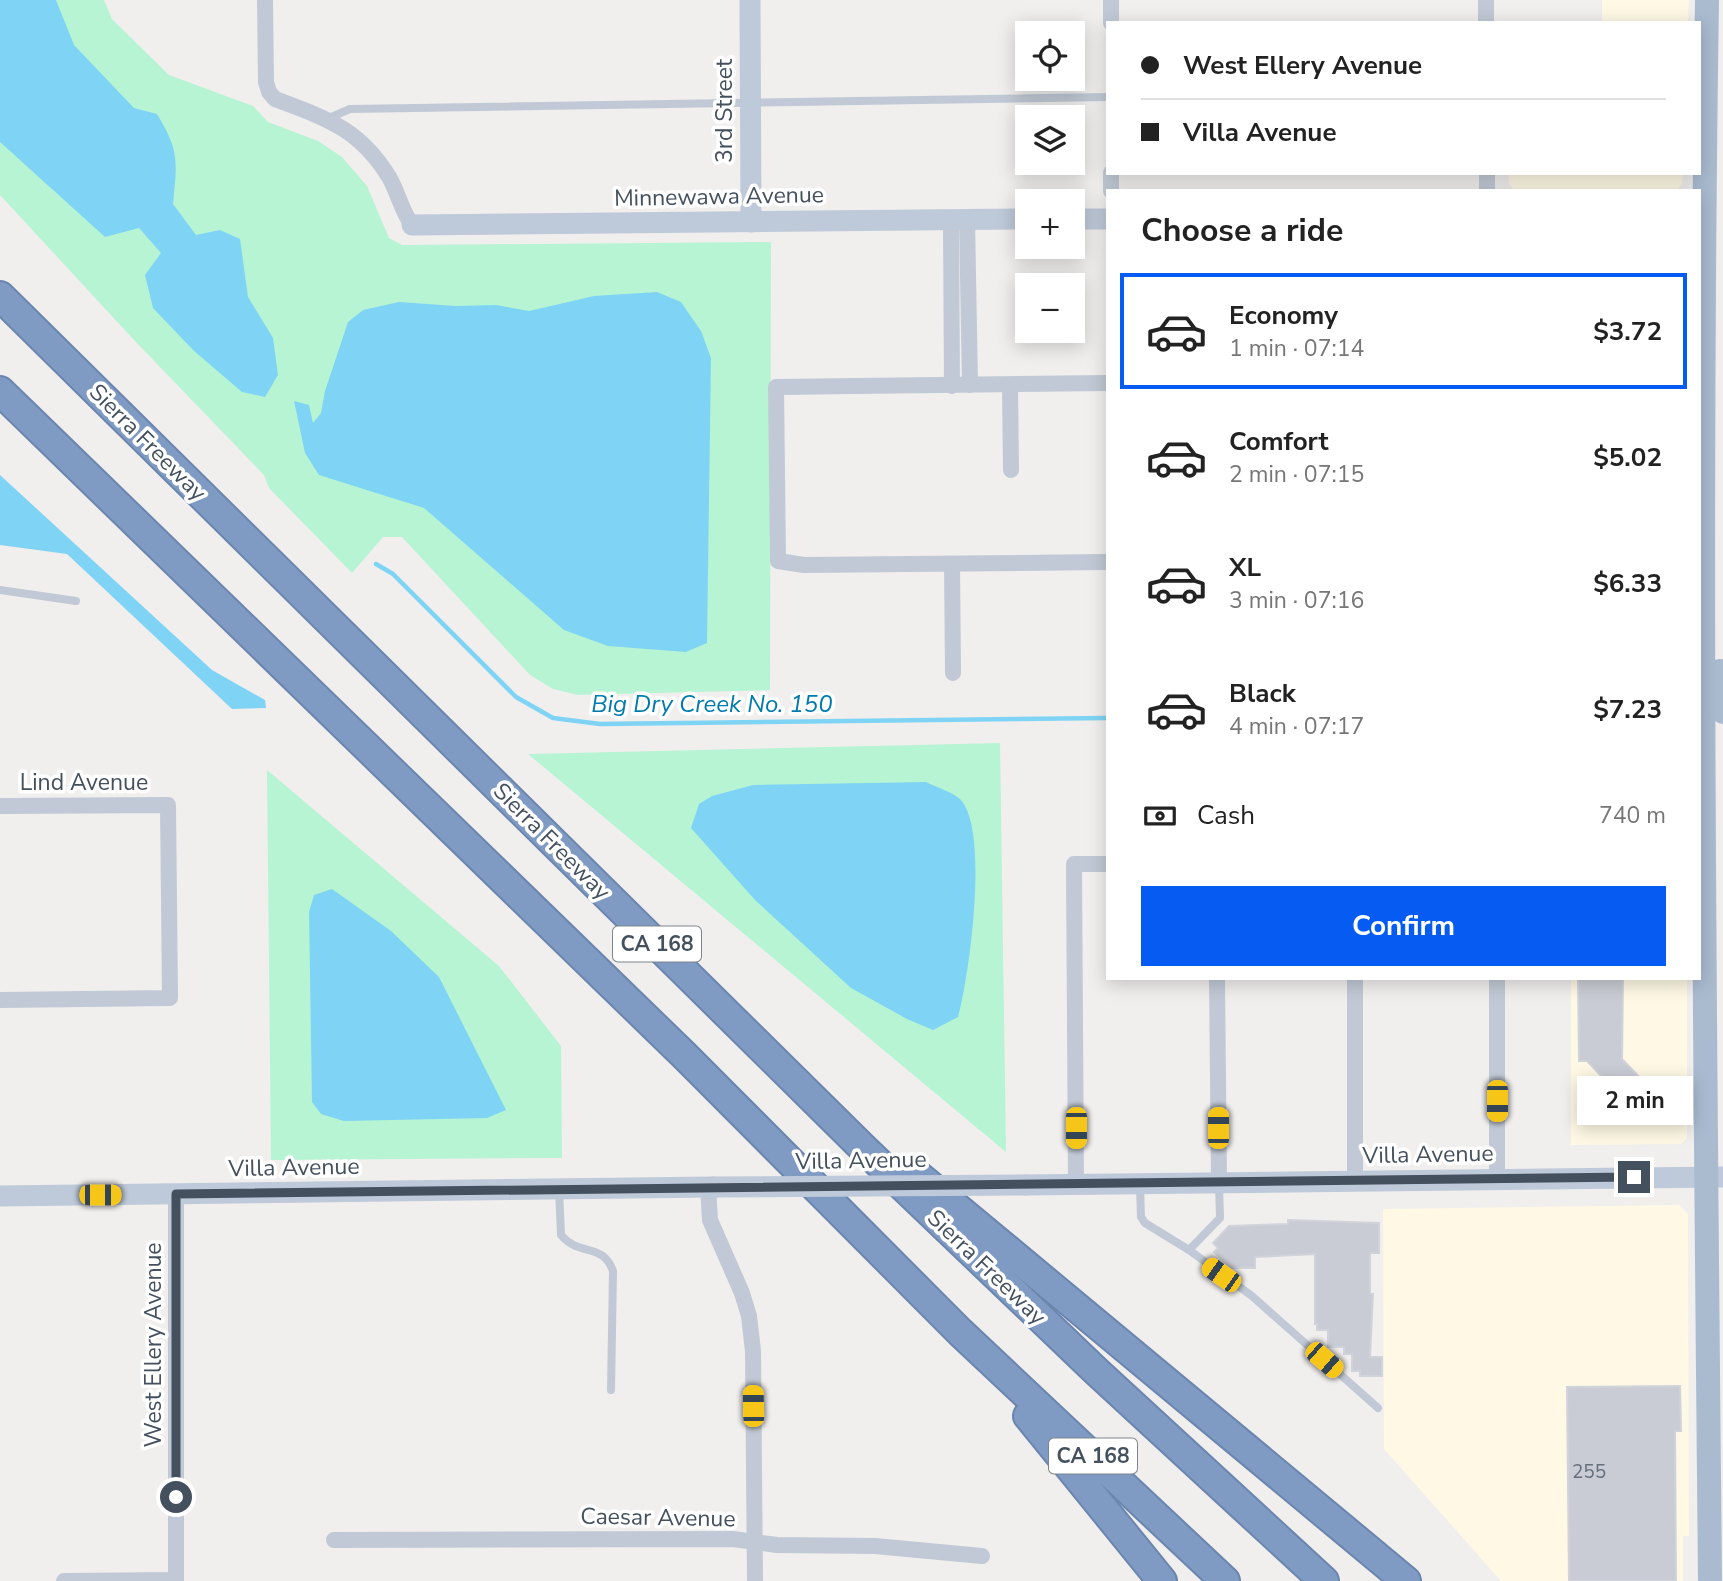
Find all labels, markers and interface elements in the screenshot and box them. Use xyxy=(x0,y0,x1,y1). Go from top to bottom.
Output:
map controls xyxy=(1015,21,1085,343)
button: locate xyxy=(1015,21,1085,91)
text: West Ellery Avenue xyxy=(1183,48,1422,83)
street label: 3rd Street xyxy=(709,58,740,163)
button: layers xyxy=(1015,105,1085,175)
text: Villa Avenue xyxy=(1183,115,1337,150)
street label: Minnewawa Avenue xyxy=(614,179,824,214)
button: + xyxy=(1015,189,1085,259)
text: Choose a ride xyxy=(1141,209,1343,252)
button: − xyxy=(1015,273,1085,343)
text: Economy xyxy=(1229,298,1338,333)
icon: car xyxy=(1145,300,1208,363)
text: $3.72 xyxy=(1593,314,1662,349)
text: 1 min · 07:14 xyxy=(1229,333,1364,364)
street label: Sierra Freeway xyxy=(82,377,213,508)
text: Comfort xyxy=(1229,424,1329,459)
icon: car xyxy=(1145,426,1208,489)
text: $5.02 xyxy=(1593,440,1662,475)
text: 2 min · 07:15 xyxy=(1229,459,1364,490)
text: XL xyxy=(1229,550,1261,585)
icon: car xyxy=(1145,552,1208,615)
text: $6.33 xyxy=(1593,566,1662,601)
text: 3 min · 07:16 xyxy=(1229,585,1364,616)
text: Black xyxy=(1229,676,1296,711)
icon: car xyxy=(1145,678,1208,741)
water label: Big Dry Creek No. 150 xyxy=(591,688,833,720)
text: $7.23 xyxy=(1593,692,1662,727)
text: 4 min · 07:17 xyxy=(1229,711,1364,742)
street label: Lind Avenue xyxy=(20,767,148,798)
street label: Sierra Freeway xyxy=(486,776,617,907)
icon: cash xyxy=(1141,797,1179,835)
text: Cash xyxy=(1197,798,1255,833)
text: 740 m xyxy=(1599,800,1666,831)
button: Confirm xyxy=(1141,886,1666,966)
road number: CA 168 xyxy=(613,926,701,962)
callout: 2 min xyxy=(1576,1076,1692,1124)
car xyxy=(1487,1080,1508,1122)
text: 2 min xyxy=(1605,1085,1665,1116)
car xyxy=(1066,1107,1087,1149)
car xyxy=(1208,1107,1229,1149)
street label: Villa Avenue xyxy=(1361,1138,1494,1171)
street label: Villa Avenue xyxy=(794,1144,927,1177)
street label: Villa Avenue xyxy=(227,1151,360,1184)
route end xyxy=(1618,1161,1650,1193)
car xyxy=(80,1185,122,1206)
street label: Sierra Freeway xyxy=(921,1203,1053,1332)
street label: West Ellery Avenue xyxy=(138,1242,169,1448)
car xyxy=(1198,1254,1245,1296)
car xyxy=(1302,1338,1347,1382)
car xyxy=(743,1385,764,1427)
road number: CA 168 xyxy=(1049,1438,1137,1474)
house number: 255 xyxy=(1572,1459,1606,1485)
route start xyxy=(160,1481,192,1513)
street label: Caesar Avenue xyxy=(580,1501,736,1534)

